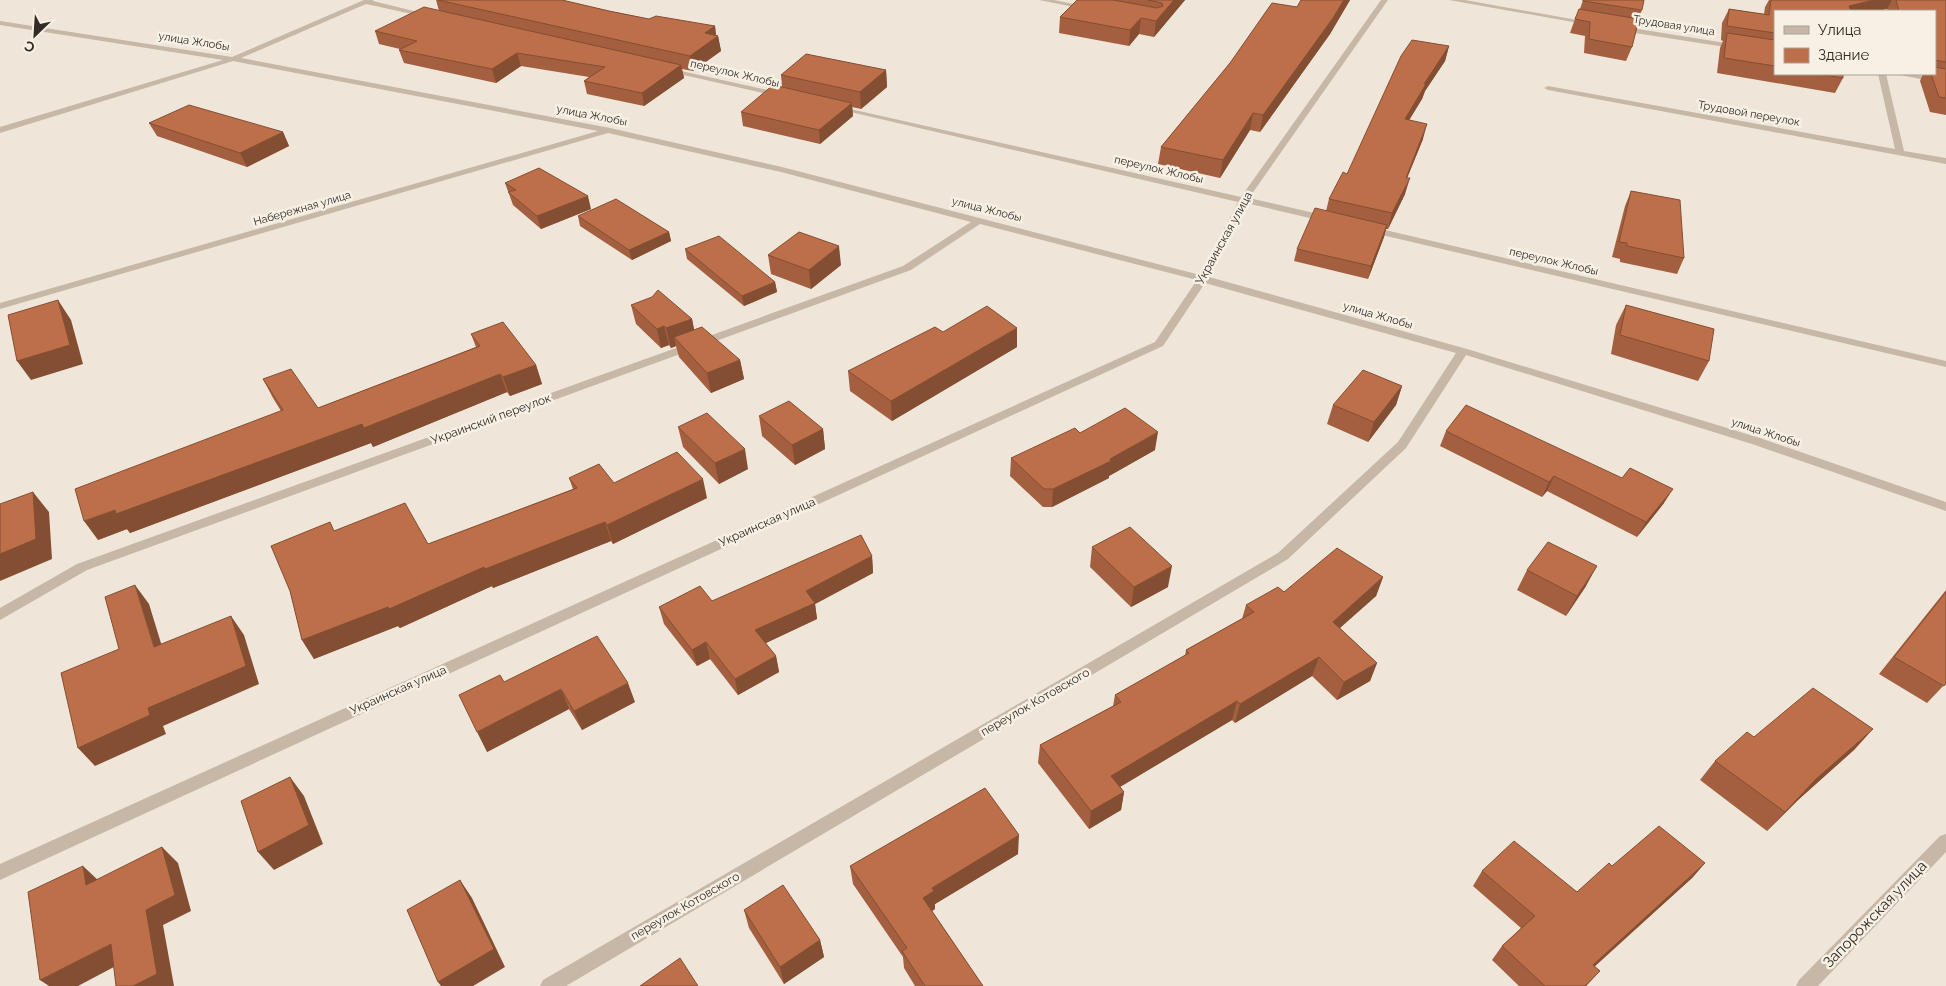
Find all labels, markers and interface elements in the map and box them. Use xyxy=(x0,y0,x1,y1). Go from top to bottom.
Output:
north arrow xyxy=(10,10,60,60)
legend xyxy=(1774,10,1936,75)
street label: Трудовая улица xyxy=(1632,13,1716,38)
text: Улица xyxy=(1818,21,1862,39)
street label: улица Жлобы xyxy=(157,29,230,54)
text: С xyxy=(21,37,37,56)
text: Здание xyxy=(1818,46,1870,64)
street label: переулок Жлобы xyxy=(689,57,781,90)
street label: Трудовой переулок xyxy=(1697,98,1801,129)
street label: улица Жлобы xyxy=(555,102,628,129)
street label: переулок Жлобы xyxy=(1113,153,1205,186)
street label: Набережная улица xyxy=(252,188,352,229)
street label: Украинская улица xyxy=(1193,189,1255,287)
street label: улица Жлобы xyxy=(951,195,1023,224)
street label: переулок Жлобы xyxy=(1508,245,1600,278)
street label: улица Жлобы xyxy=(1342,299,1414,332)
street label: Украинский переулок xyxy=(429,391,553,447)
street label: улица Жлобы xyxy=(1730,415,1802,450)
street label: Украинская улица xyxy=(717,494,817,550)
street label: Украинская улица xyxy=(348,662,448,718)
street label: переулок Котовского xyxy=(978,665,1092,739)
street label: Запорожская улица xyxy=(1819,857,1931,971)
street label: переулок Котовского xyxy=(628,869,742,943)

